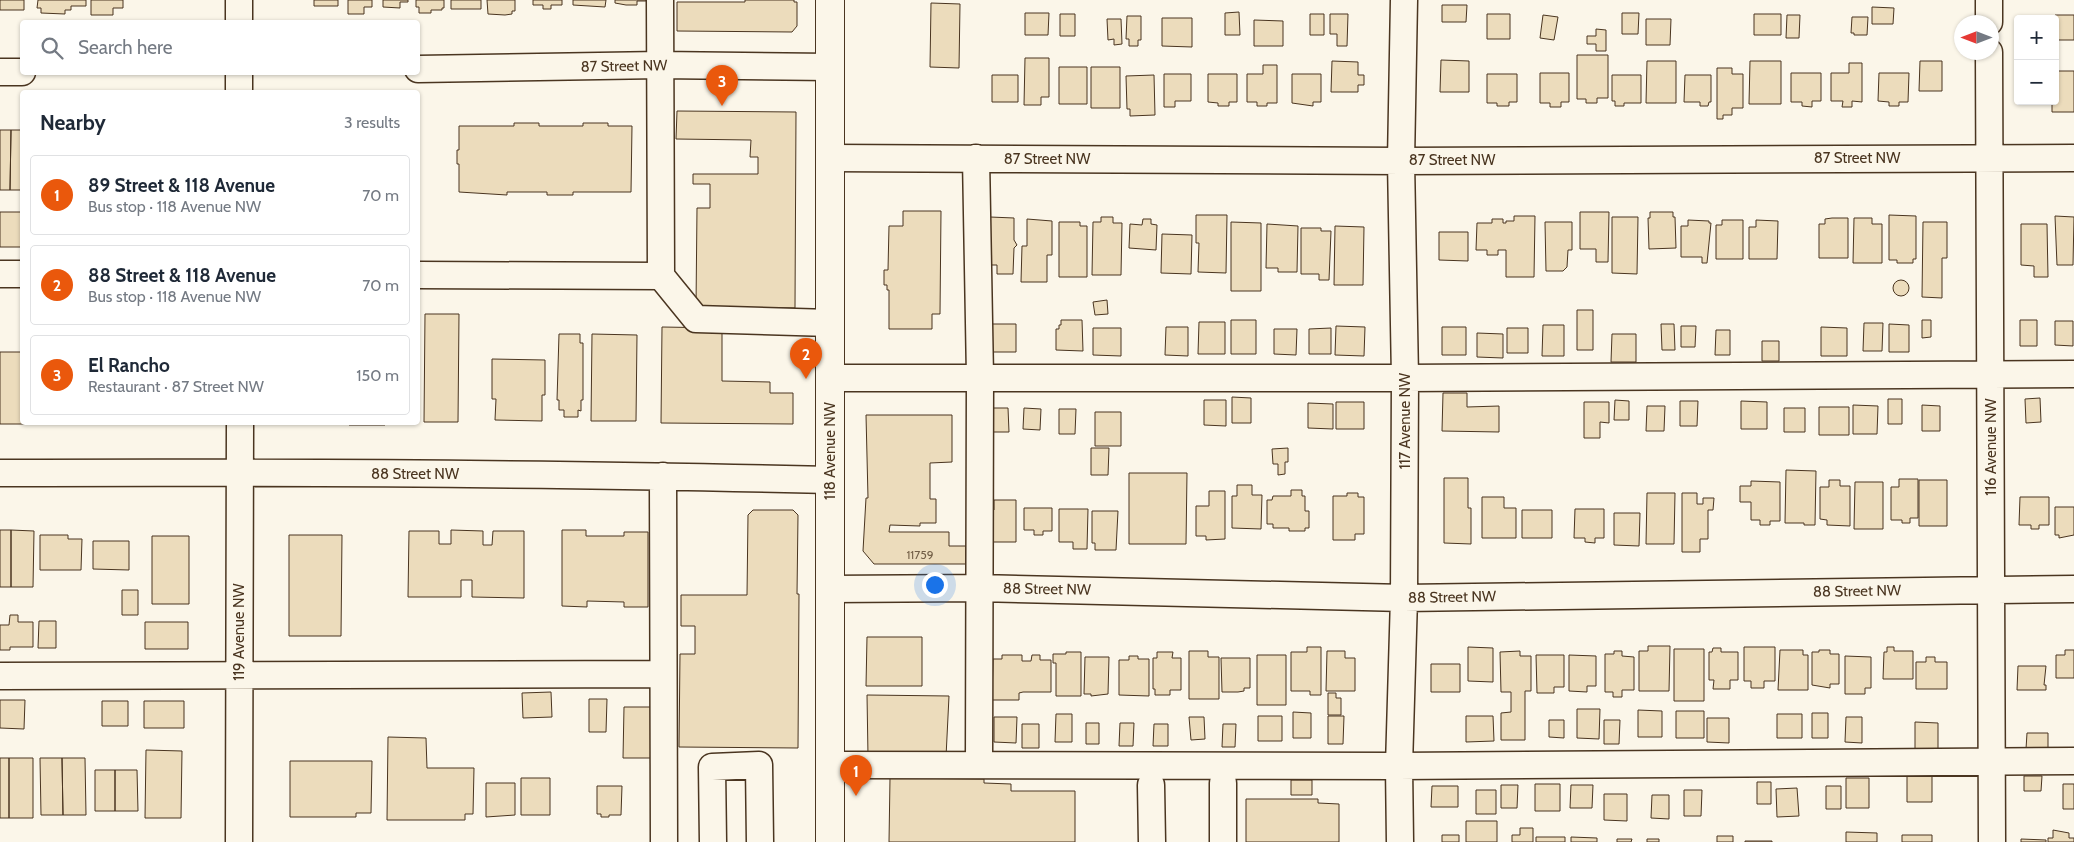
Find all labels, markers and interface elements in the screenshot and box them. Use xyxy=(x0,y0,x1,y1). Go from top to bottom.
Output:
north arrow xyxy=(1954,15,1999,60)
map controls xyxy=(2014,15,2059,105)
button: + xyxy=(2014,15,2059,60)
search box xyxy=(20,20,420,75)
icon: search xyxy=(38,34,66,62)
text: Search here xyxy=(78,36,172,59)
street label: 87 Street NW xyxy=(581,56,668,76)
button: − xyxy=(2014,60,2059,105)
pin: 3 xyxy=(706,65,738,106)
text: Nearby xyxy=(40,110,106,135)
text: 3 results xyxy=(344,113,400,132)
street label: 87 Street NW xyxy=(1814,149,1901,167)
street label: 87 Street NW xyxy=(1004,150,1091,168)
street label: 87 Street NW xyxy=(1409,151,1496,169)
text: 89 Street & 118 Avenue xyxy=(88,174,275,197)
text: 1 xyxy=(54,186,60,205)
text: 70 m xyxy=(362,186,399,205)
text: Bus stop · 118 Avenue NW xyxy=(88,197,261,216)
text: 88 Street & 118 Avenue xyxy=(88,264,276,287)
text: 2 xyxy=(53,276,61,295)
text: 70 m xyxy=(362,276,399,295)
text: Bus stop · 118 Avenue NW xyxy=(88,287,261,306)
pin: 2 xyxy=(790,338,822,379)
text: El Rancho xyxy=(88,354,170,377)
text: 3 xyxy=(53,366,61,385)
text: 150 m xyxy=(356,366,399,385)
street label: 117 Avenue NW xyxy=(1396,372,1414,469)
text: Restaurant · 87 Street NW xyxy=(88,377,264,396)
street label: 116 Avenue NW xyxy=(1982,398,2000,496)
street label: 118 Avenue NW xyxy=(821,401,839,500)
street label: 88 Street NW xyxy=(371,465,460,483)
house number: 11759 xyxy=(906,547,934,562)
your location xyxy=(922,572,948,598)
street label: 88 Street NW xyxy=(1003,579,1092,599)
street label: 88 Street NW xyxy=(1813,581,1902,601)
street label: 119 Avenue NW xyxy=(230,583,248,681)
street label: 88 Street NW xyxy=(1408,587,1497,607)
pin: 1 xyxy=(840,755,872,796)

